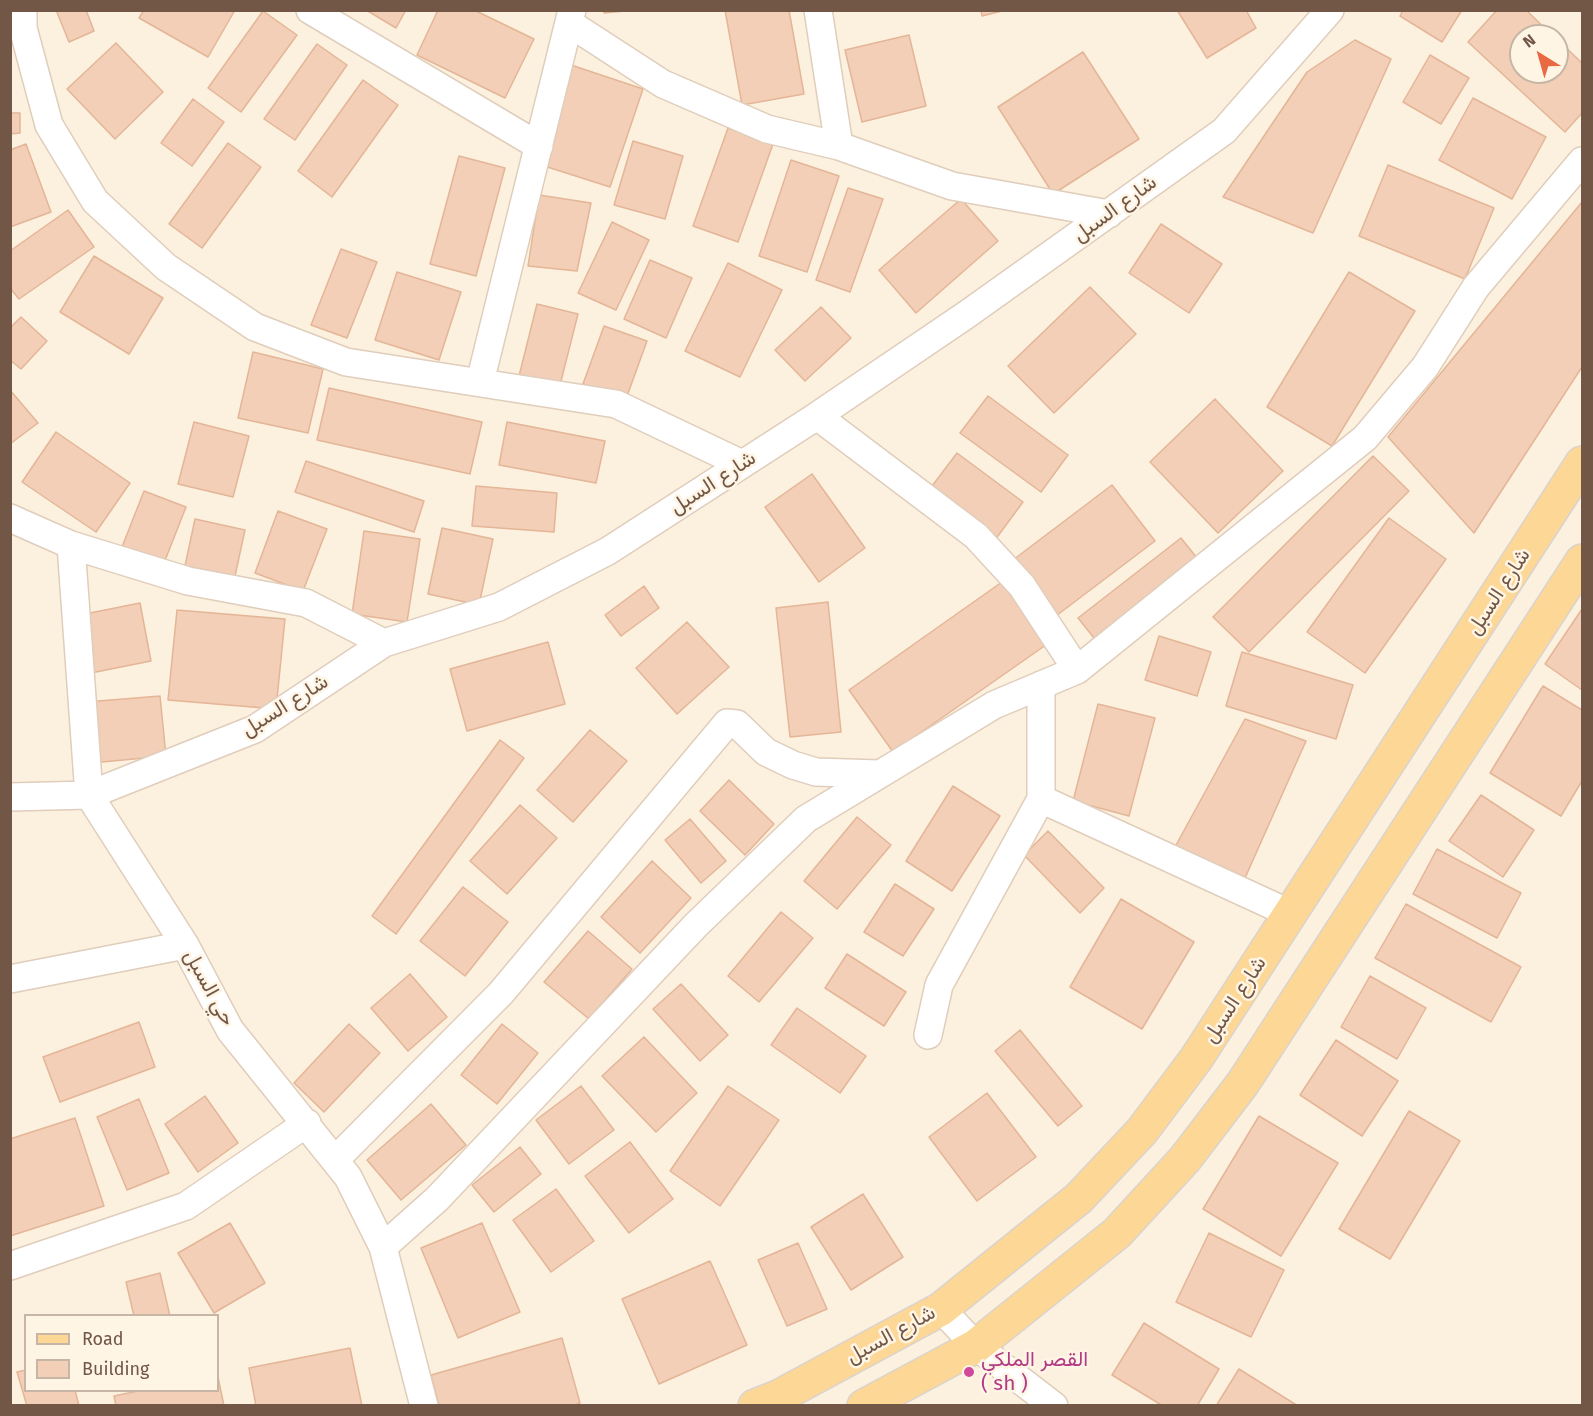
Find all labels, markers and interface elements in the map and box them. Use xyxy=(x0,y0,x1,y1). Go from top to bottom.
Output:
north arrow xyxy=(1509,24,1569,84)
text: N xyxy=(1519,30,1539,52)
street label: شارع السبل xyxy=(1068,170,1162,248)
street label: شارع السبل xyxy=(665,446,761,520)
street label: شارع السبل xyxy=(1462,544,1536,640)
street label: شارع السبل xyxy=(237,669,333,743)
street label: حي السبل xyxy=(178,945,240,1031)
street label: شارع السبل xyxy=(1198,952,1272,1048)
street label: شارع السبل xyxy=(842,1300,940,1370)
legend xyxy=(24,1314,219,1392)
text: Road xyxy=(82,1328,124,1350)
place label: القصر الملكي ( sh ) xyxy=(981,1347,1088,1397)
text: Building xyxy=(82,1358,149,1380)
marker: القصر الملكي ( sh ) xyxy=(962,1365,976,1379)

